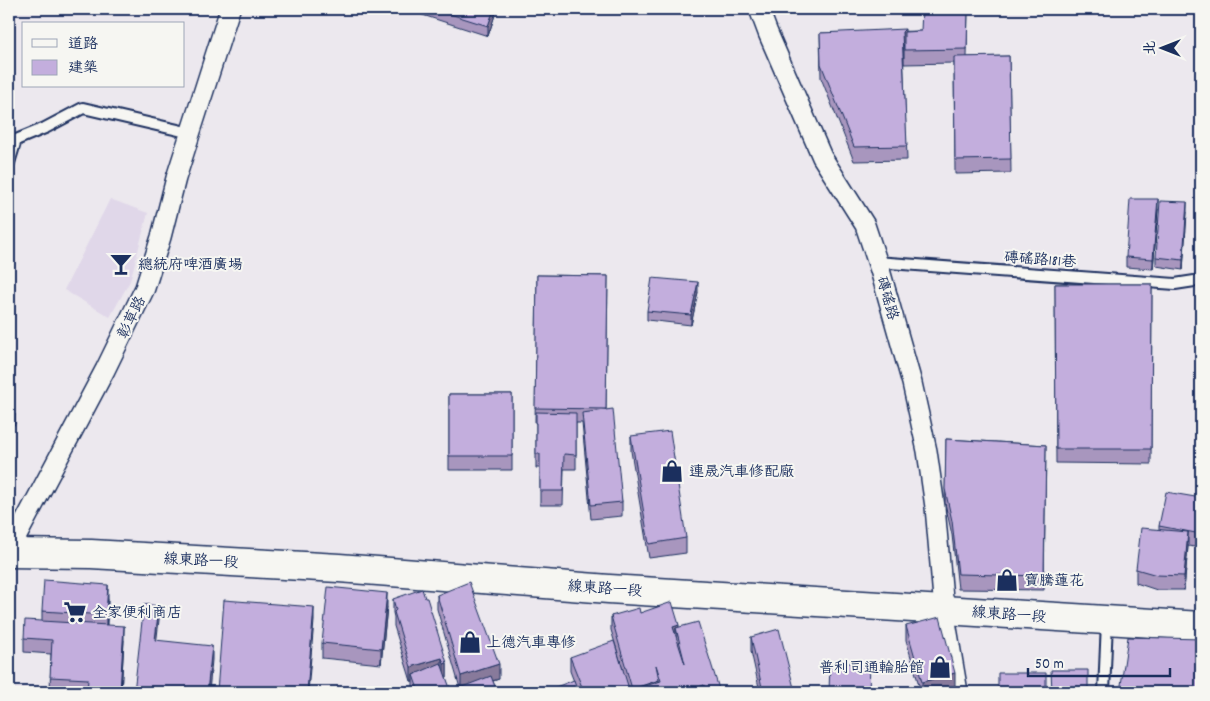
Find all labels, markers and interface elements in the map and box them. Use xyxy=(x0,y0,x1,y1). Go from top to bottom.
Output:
legend xyxy=(22,22,185,88)
north arrow xyxy=(1138,22,1188,72)
text: 道路 xyxy=(68,34,98,56)
text: 北 xyxy=(1141,41,1161,55)
text: 建築 xyxy=(68,58,98,80)
street label: 磚磘路181巷 xyxy=(1003,247,1077,275)
bar icon: 總統府啤酒廣場 xyxy=(108,251,134,277)
place label: 總統府啤酒廣場 xyxy=(138,255,243,277)
street label: 磚磘路 xyxy=(869,274,903,323)
street label: 彰草路 xyxy=(113,293,153,343)
shop icon: 連晟汽車修配廠 xyxy=(659,458,685,484)
place label: 連晟汽車修配廠 xyxy=(689,462,794,484)
street label: 線東路一段 xyxy=(163,549,239,575)
shop icon: 寶騰蓮花 xyxy=(994,567,1020,593)
place label: 寶騰蓮花 xyxy=(1024,571,1084,593)
street label: 線東路一段 xyxy=(567,576,643,604)
supermarket icon: 全家便利商店 xyxy=(62,599,88,625)
street label: 線東路一段 xyxy=(971,602,1047,630)
place label: 全家便利商店 xyxy=(92,603,182,625)
shop icon: 上德汽車專修 xyxy=(457,629,483,655)
place label: 上德汽車專修 xyxy=(486,633,576,655)
scale bar xyxy=(1028,646,1170,678)
shop icon: 普利司通輪胎館 xyxy=(927,654,953,680)
text: 50 m xyxy=(1035,654,1064,676)
place label: 普利司通輪胎館 xyxy=(819,658,924,680)

